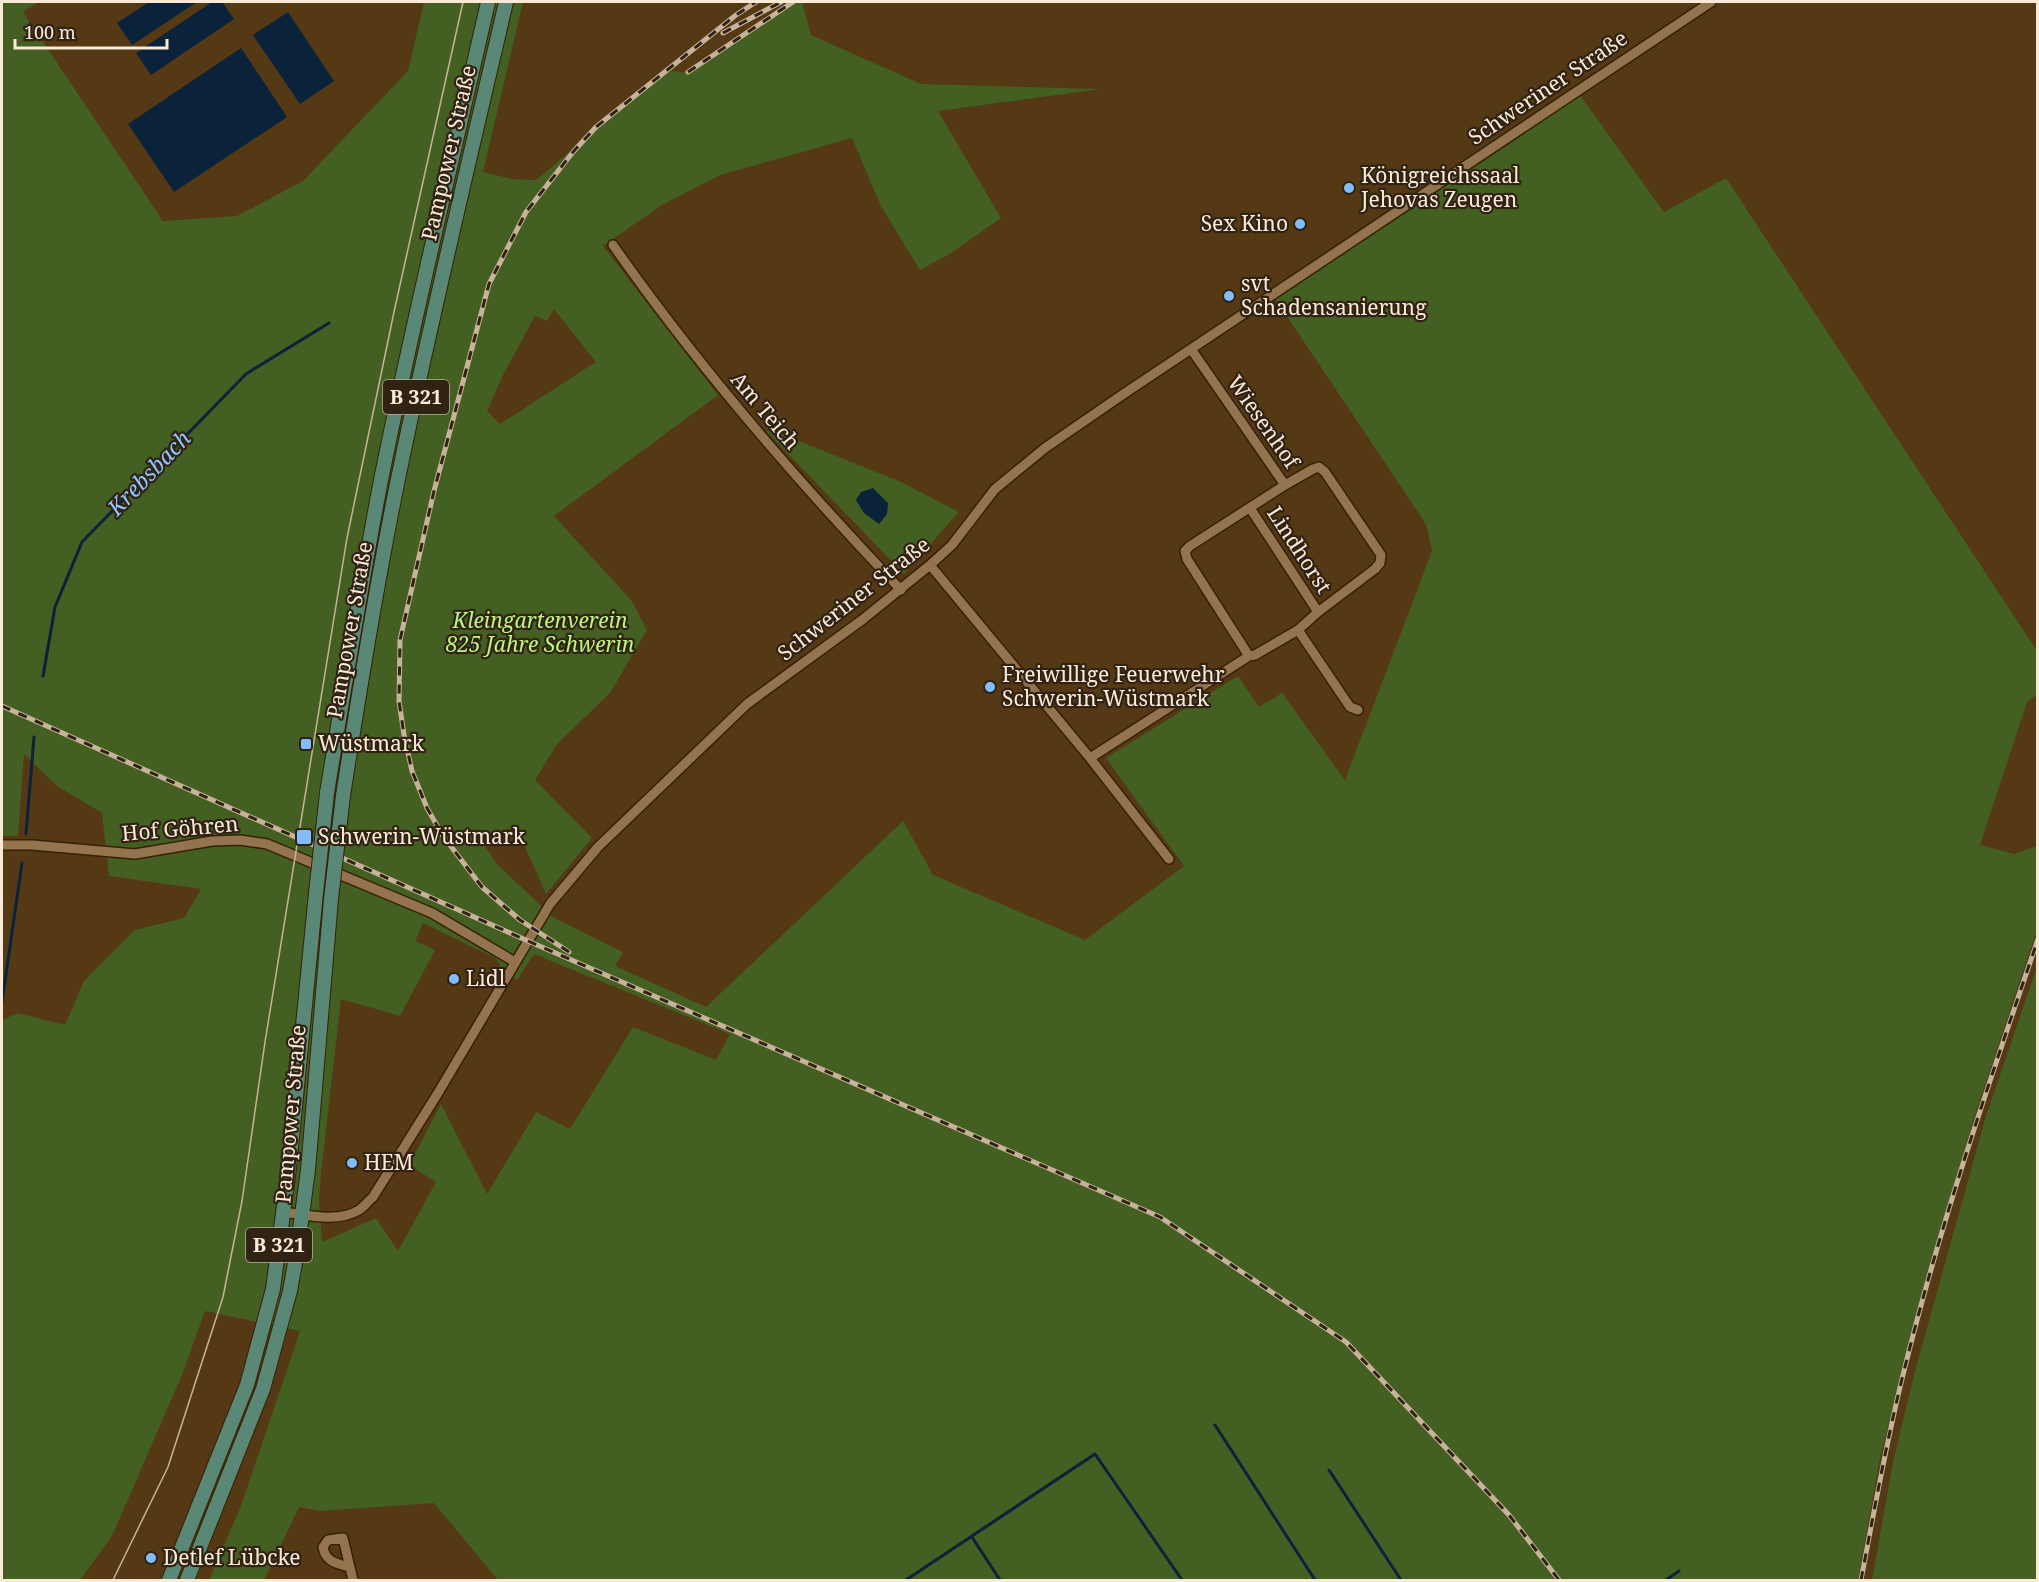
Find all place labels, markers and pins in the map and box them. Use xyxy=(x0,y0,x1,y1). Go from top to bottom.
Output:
place label: Königreichssaal Jehovas Zeugen xyxy=(1360,161,1520,213)
marker: Königreichssaal Jehovas Zeugen xyxy=(1342,181,1356,195)
place label: Sex Kino xyxy=(1201,209,1288,237)
marker: Sex Kino xyxy=(1293,217,1307,231)
place label: svt Schadensanierung xyxy=(1241,269,1427,321)
marker: svt Schadensanierung xyxy=(1222,289,1236,303)
place label: Freiwillige Feuerwehr Schwerin-Wüstmark xyxy=(1002,660,1225,712)
marker: Freiwillige Feuerwehr Schwerin-Wüstmark xyxy=(983,680,997,694)
place label: Wüstmark xyxy=(318,729,425,757)
marker: Wüstmark xyxy=(299,737,313,751)
place label: Schwerin-Wüstmark xyxy=(318,822,526,850)
marker: Schwerin-Wüstmark xyxy=(295,828,313,846)
place label: Lidl xyxy=(466,964,506,992)
marker: Lidl xyxy=(447,972,461,986)
place label: HEM xyxy=(364,1148,413,1176)
marker: HEM xyxy=(345,1156,359,1170)
place label: Detlef Lübcke xyxy=(163,1543,301,1571)
marker: Detlef Lübcke xyxy=(144,1551,158,1565)

